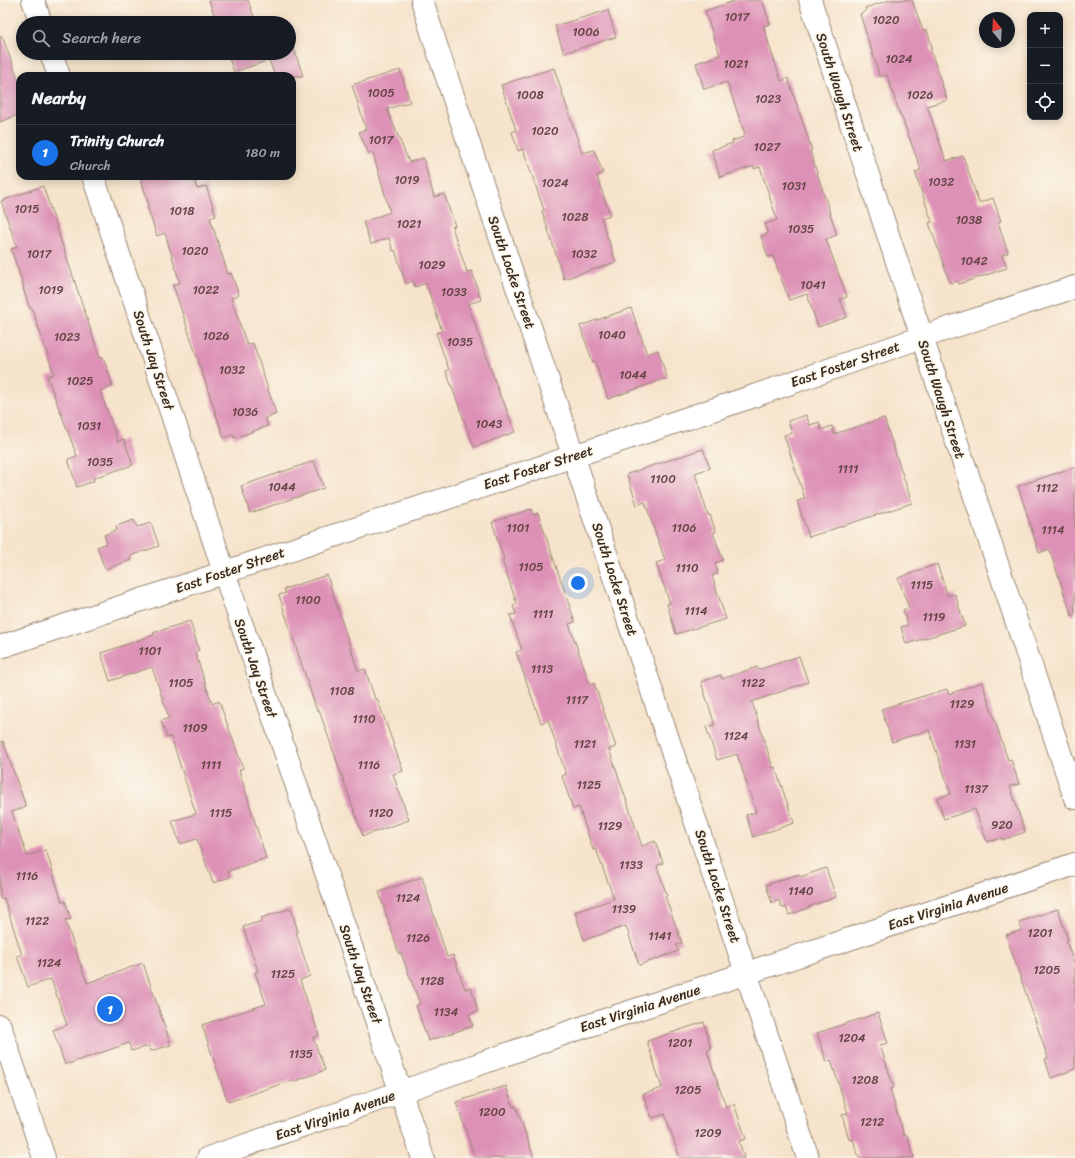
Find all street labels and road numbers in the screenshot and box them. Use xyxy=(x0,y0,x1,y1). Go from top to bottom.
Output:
street label: South Waugh Street xyxy=(808,29,871,155)
street label: South Locke Street xyxy=(480,212,543,332)
street label: South Jay Street xyxy=(126,307,182,415)
street label: East Foster Street xyxy=(787,334,903,395)
street label: South Waugh Street xyxy=(910,336,973,462)
street label: East Foster Street xyxy=(480,438,596,497)
street label: South Locke Street xyxy=(584,519,645,639)
street label: East Foster Street xyxy=(172,540,288,601)
street label: South Jay Street xyxy=(227,615,285,723)
street label: South Locke Street xyxy=(687,826,748,946)
street label: East Virginia Avenue xyxy=(884,875,1012,938)
street label: South Jay Street xyxy=(332,921,390,1029)
street label: East Virginia Avenue xyxy=(576,977,704,1040)
street label: East Virginia Avenue xyxy=(272,1083,399,1148)

